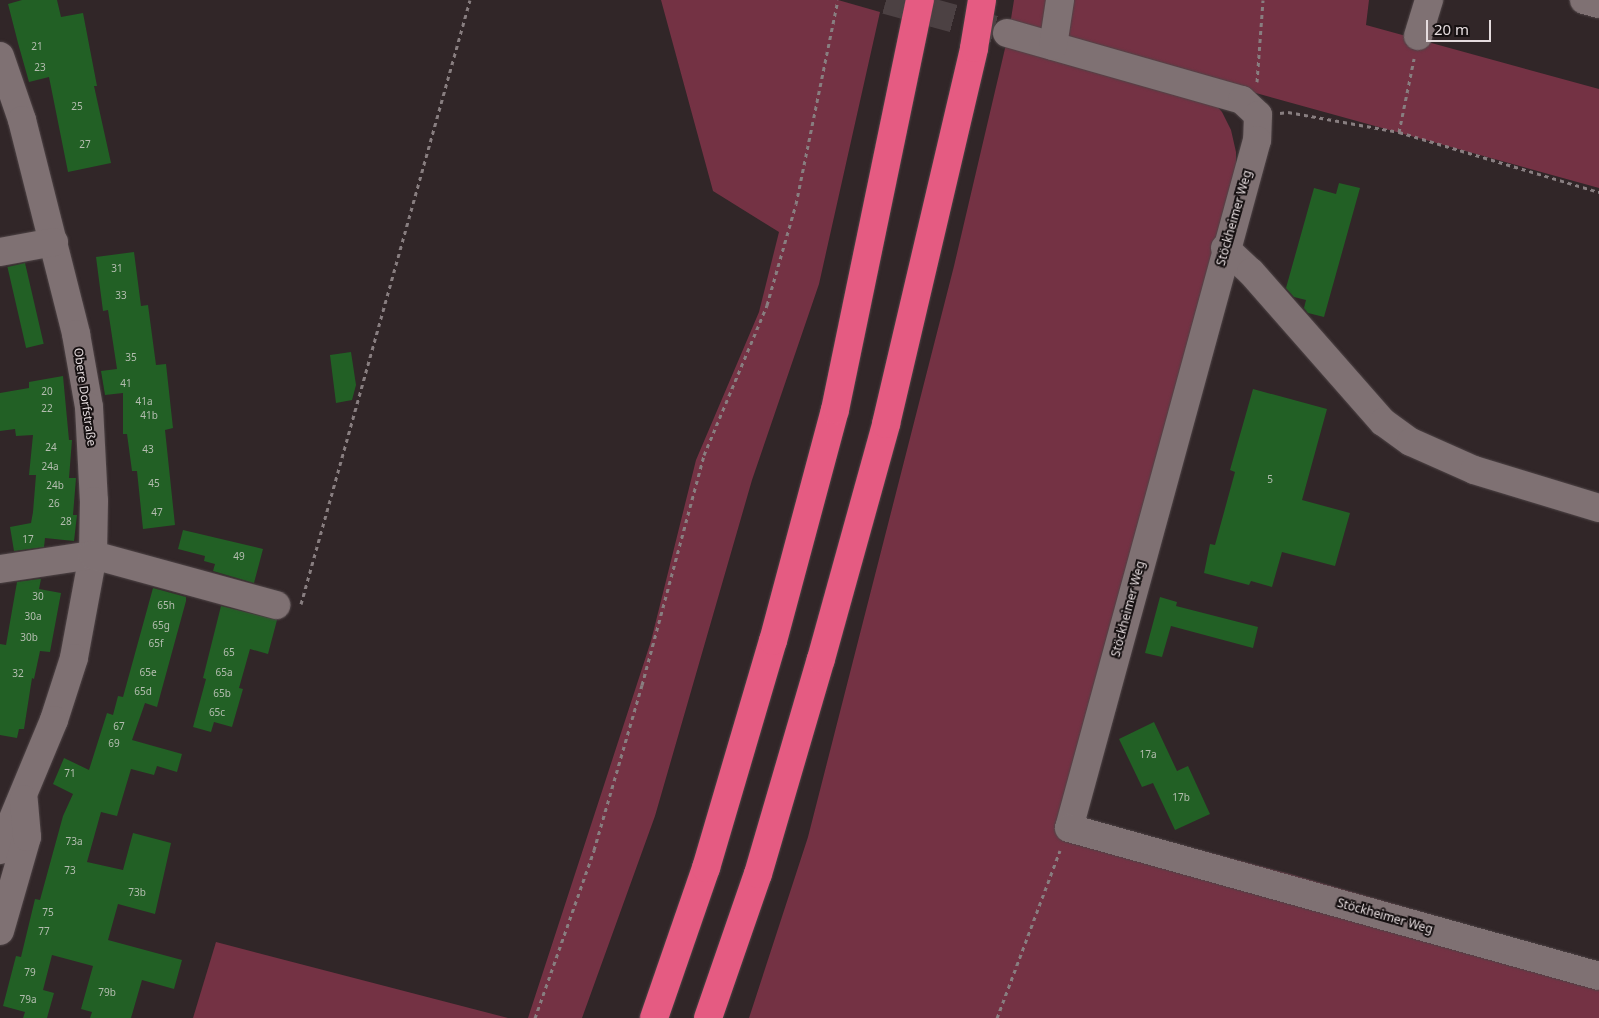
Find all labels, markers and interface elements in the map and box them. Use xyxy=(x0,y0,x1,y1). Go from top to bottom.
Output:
scale bar xyxy=(1429,10,1494,42)
text: 20 m xyxy=(1434,19,1469,39)
house number: 21 xyxy=(31,41,43,53)
house number: 23 xyxy=(34,62,46,74)
house number: 25 xyxy=(71,101,83,113)
house number: 27 xyxy=(79,139,91,151)
street label: Stöckheimer Weg xyxy=(1213,169,1255,267)
house number: 31 xyxy=(111,263,123,275)
house number: 33 xyxy=(115,290,127,302)
street label: Obere Dorfstraße xyxy=(71,347,99,447)
house number: 35 xyxy=(125,352,137,364)
house number: 41 xyxy=(120,378,132,390)
house number: 20 xyxy=(41,386,53,398)
house number: 41a xyxy=(135,396,153,408)
house number: 22 xyxy=(41,403,53,415)
house number: 41b xyxy=(140,410,158,422)
house number: 24 xyxy=(45,442,57,454)
house number: 43 xyxy=(142,444,154,456)
house number: 24a xyxy=(41,461,59,473)
house number: 5 xyxy=(1267,474,1273,486)
house number: 45 xyxy=(148,478,160,490)
house number: 24b xyxy=(46,480,64,492)
house number: 26 xyxy=(48,498,60,510)
house number: 47 xyxy=(151,507,163,519)
house number: 28 xyxy=(60,516,72,528)
house number: 17 xyxy=(22,534,34,546)
house number: 49 xyxy=(233,551,245,563)
street label: Stöckheimer Weg xyxy=(1108,559,1148,659)
house number: 30 xyxy=(32,591,44,603)
house number: 65h xyxy=(157,600,175,612)
house number: 30a xyxy=(24,611,42,623)
house number: 65g xyxy=(152,620,170,632)
house number: 30b xyxy=(20,632,38,644)
house number: 65f xyxy=(149,638,163,650)
house number: 65 xyxy=(223,647,235,659)
house number: 65e xyxy=(139,667,157,679)
house number: 65a xyxy=(215,667,233,679)
house number: 32 xyxy=(12,668,24,680)
house number: 65d xyxy=(134,686,152,698)
house number: 65b xyxy=(213,688,231,700)
house number: 65c xyxy=(209,707,225,719)
house number: 67 xyxy=(113,721,125,733)
house number: 69 xyxy=(108,738,120,750)
house number: 17a xyxy=(1139,749,1157,761)
house number: 71 xyxy=(64,768,76,780)
house number: 17b xyxy=(1172,792,1190,804)
house number: 73a xyxy=(65,836,83,848)
house number: 73 xyxy=(64,865,76,877)
house number: 73b xyxy=(128,887,146,899)
street label: Stöckheimer Weg xyxy=(1336,895,1434,937)
house number: 75 xyxy=(42,907,54,919)
house number: 77 xyxy=(38,926,50,938)
house number: 79 xyxy=(24,967,36,979)
house number: 79b xyxy=(98,987,116,999)
house number: 79a xyxy=(19,994,37,1006)

